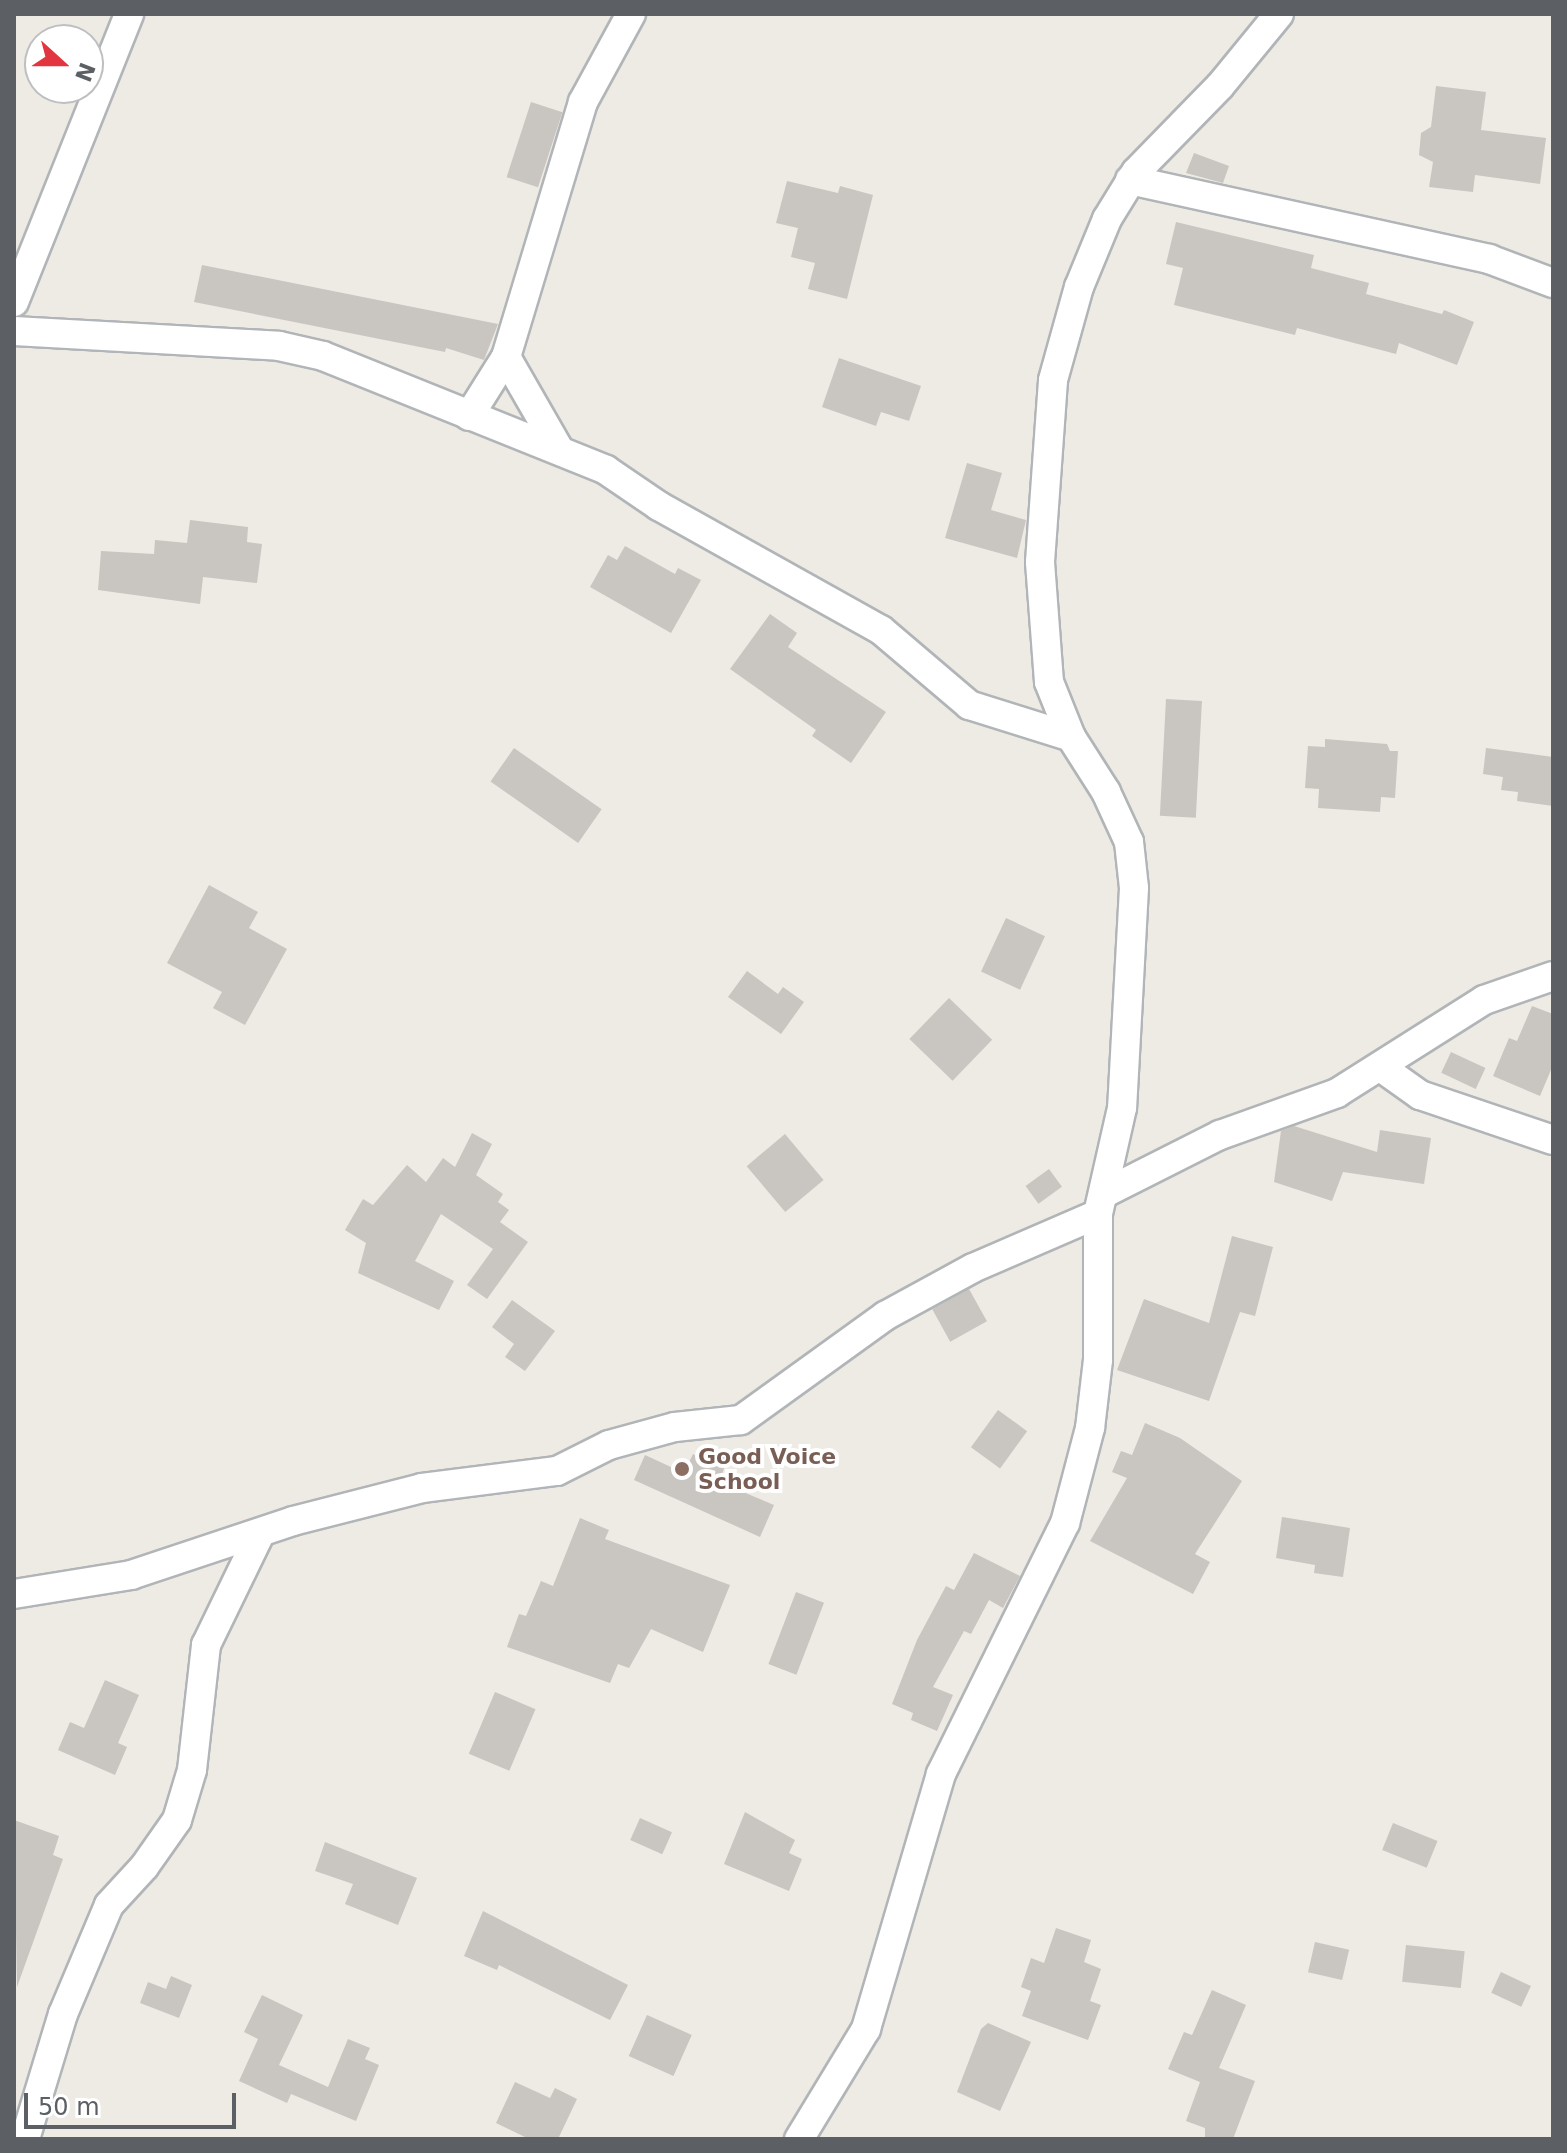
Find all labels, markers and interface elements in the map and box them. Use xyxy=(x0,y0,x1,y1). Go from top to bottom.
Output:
north arrow xyxy=(24,24,104,104)
text: N xyxy=(70,59,100,85)
place label: Good Voice School xyxy=(698,1443,836,1494)
marker: Good Voice School xyxy=(673,1460,691,1478)
scale bar xyxy=(28,2077,240,2127)
text: 50 m xyxy=(38,2093,100,2121)

